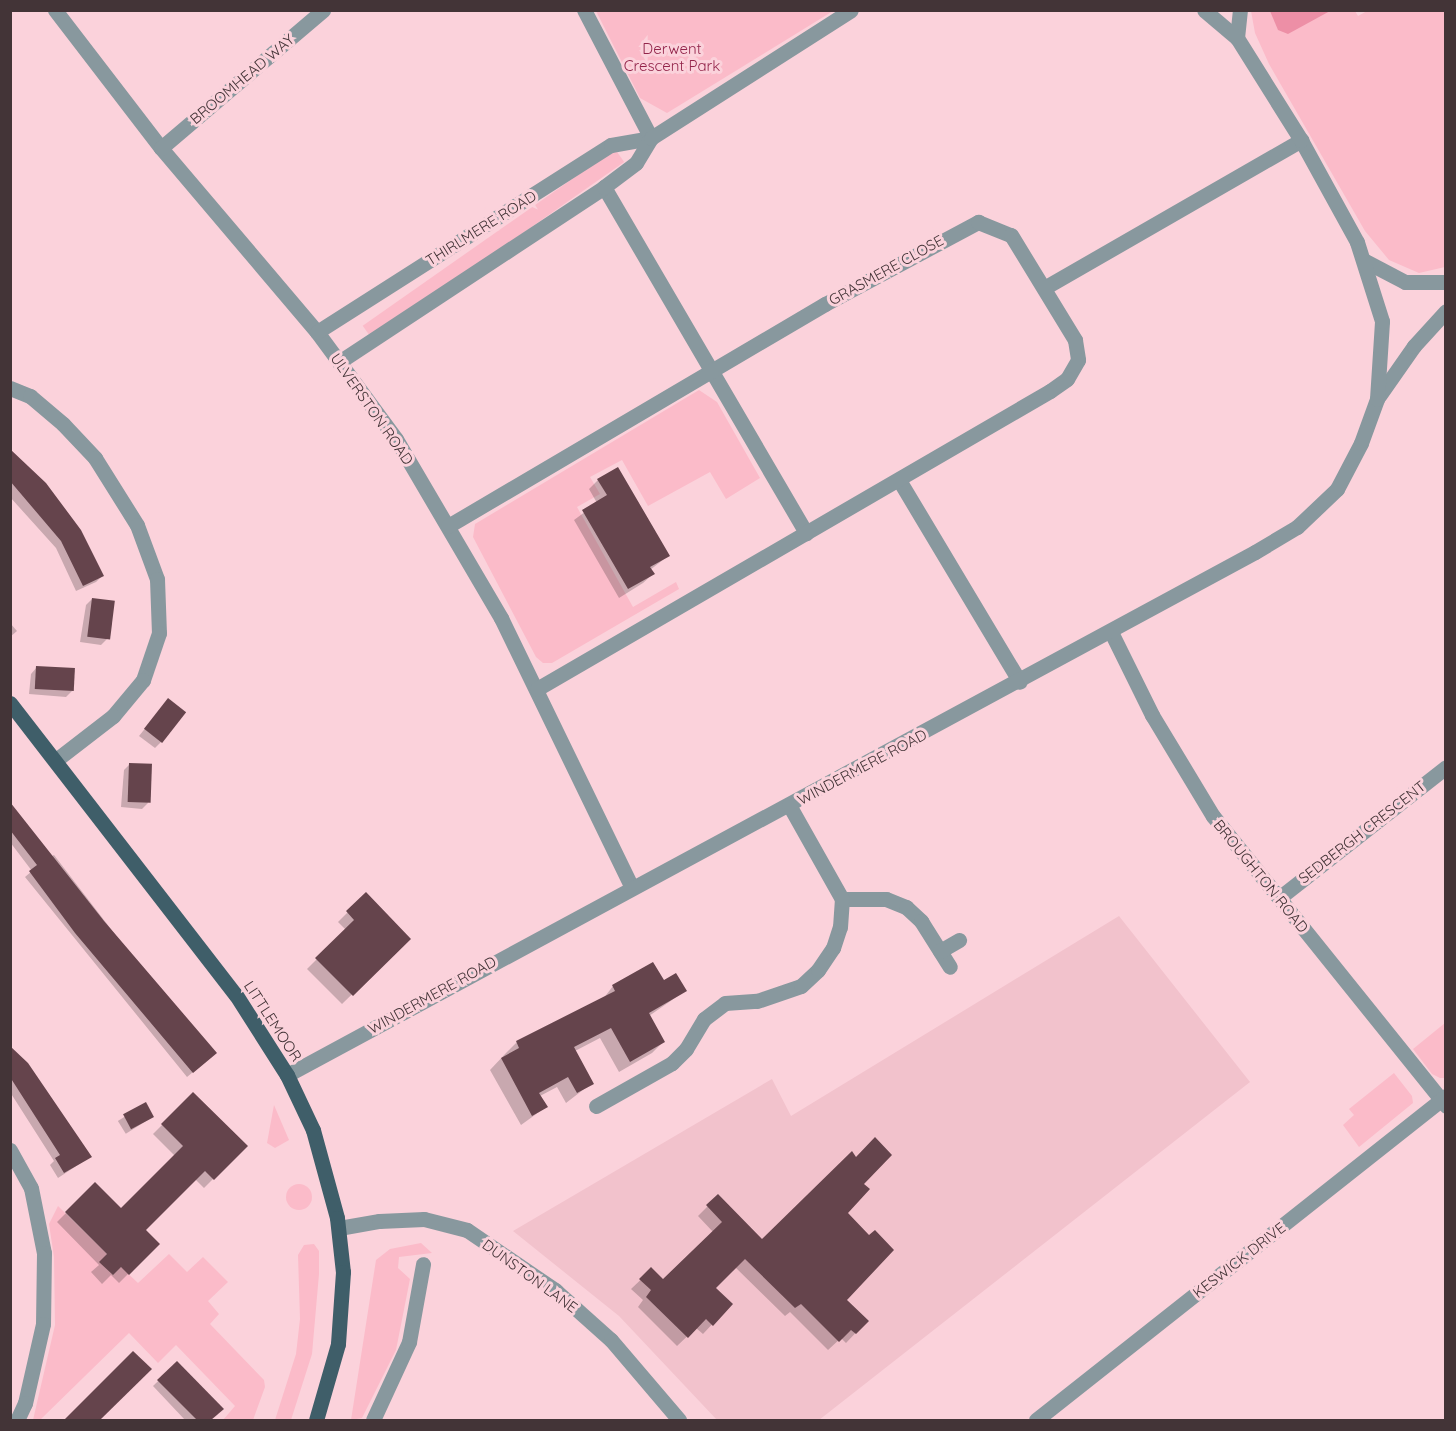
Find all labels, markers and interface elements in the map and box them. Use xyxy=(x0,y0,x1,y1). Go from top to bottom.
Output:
street label: BROOMHEAD WAY xyxy=(186,30,298,128)
park label: Derwent Crescent Park xyxy=(624,39,720,74)
street label: THIRLMERE ROAD xyxy=(422,187,540,269)
street label: GRASMERE CLOSE xyxy=(826,231,946,309)
street label: ULVERSTON ROAD xyxy=(327,350,417,468)
street label: WINDERMERE ROAD xyxy=(794,725,930,809)
street label: SEDBERGH CRESCENT xyxy=(1295,777,1429,887)
street label: BROUGHTON ROAD xyxy=(1210,816,1312,936)
street label: WINDERMERE ROAD xyxy=(365,952,499,1038)
street label: LITTLEMOOR xyxy=(240,977,306,1065)
street label: KESWICK DRIVE xyxy=(1189,1218,1289,1302)
street label: DUNSTON LANE xyxy=(479,1235,581,1317)

